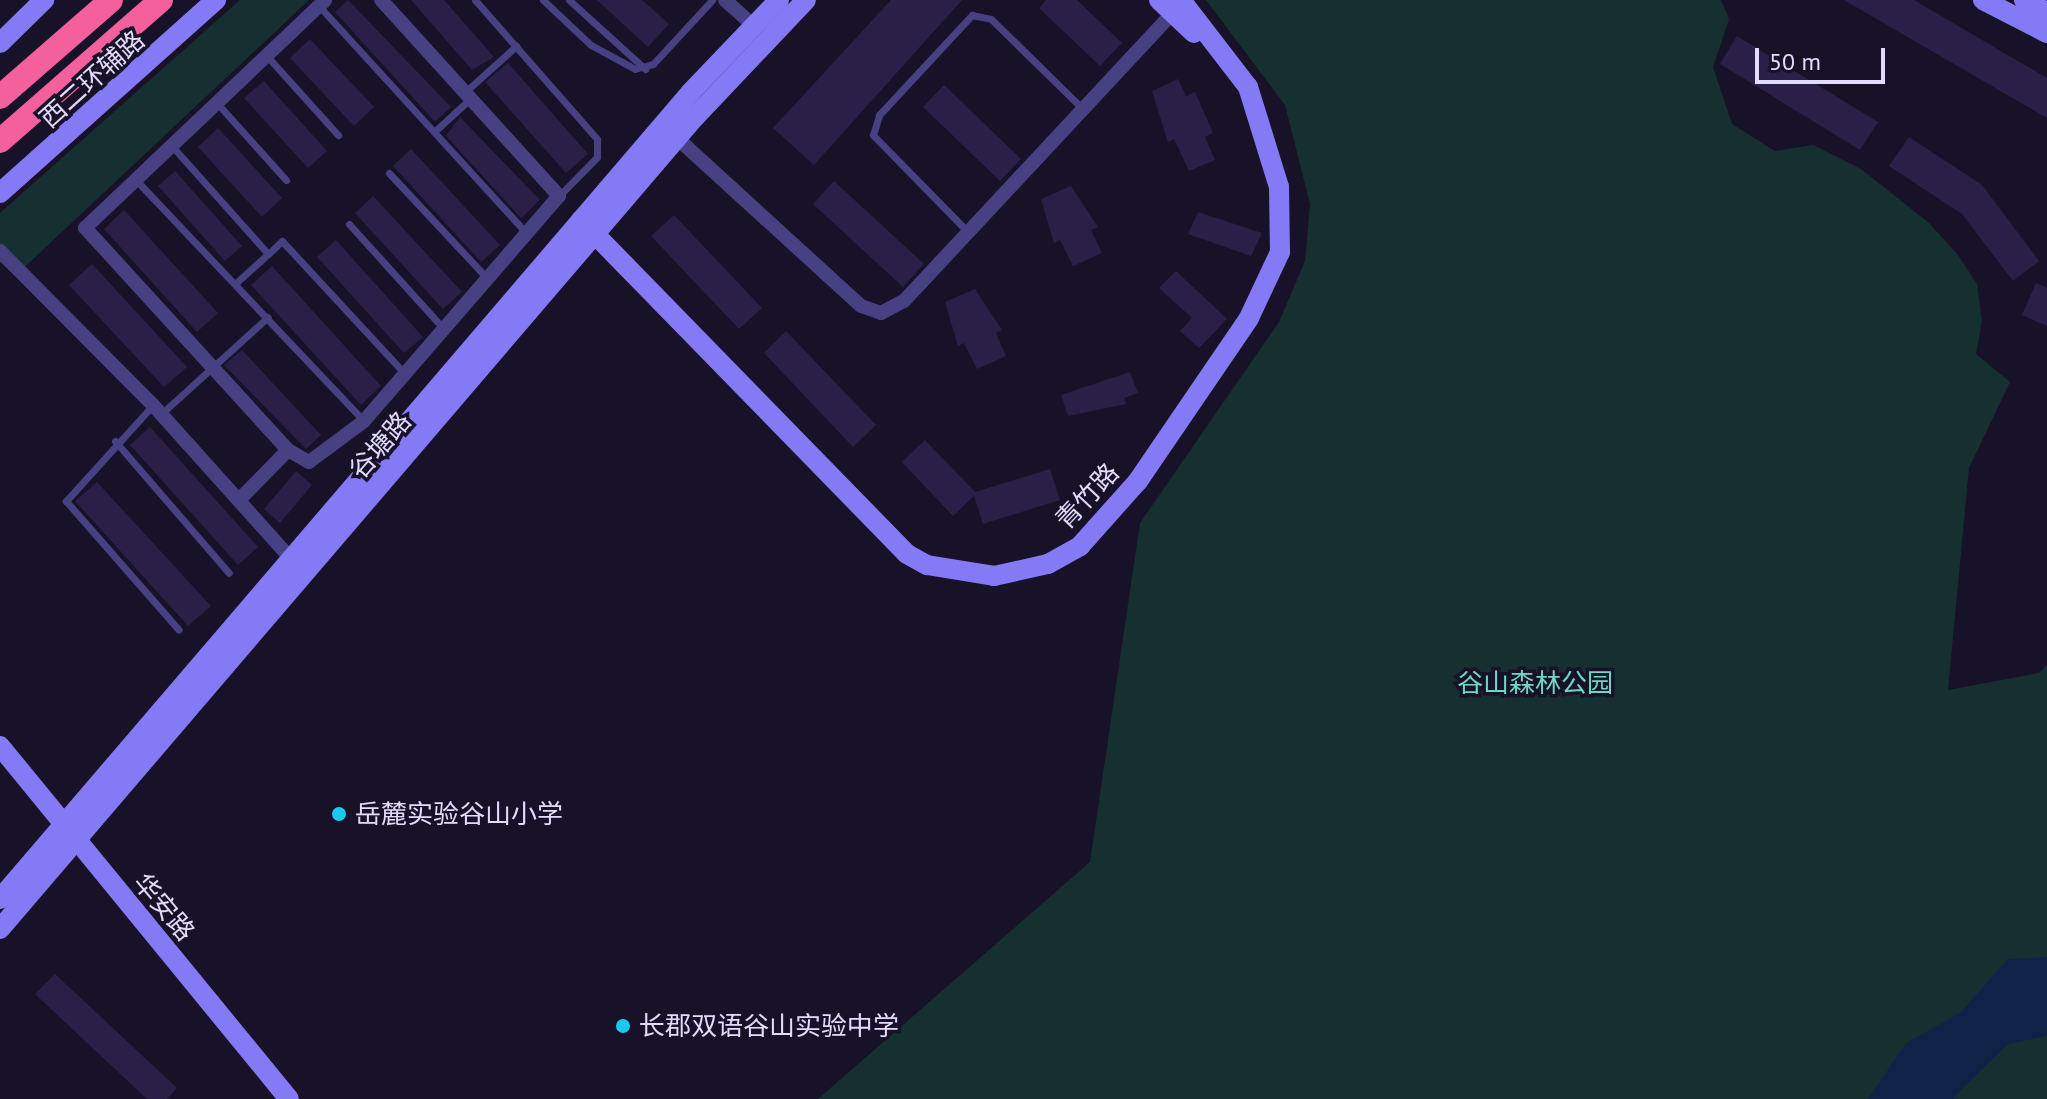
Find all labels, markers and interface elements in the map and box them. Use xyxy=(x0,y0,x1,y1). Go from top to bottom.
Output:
street label: 西二环辅路 xyxy=(33,24,151,134)
scale bar xyxy=(1759,32,1889,82)
text: 50 m xyxy=(1769,46,1821,77)
street label: 谷塘路 xyxy=(343,405,417,485)
street label: 青竹路 xyxy=(1049,457,1125,535)
park label: 谷山森林公园 xyxy=(1457,667,1613,699)
place label: 岳麓实验谷山小学 xyxy=(355,798,563,830)
marker: 岳麓实验谷山小学 xyxy=(330,805,348,823)
street label: 华安路 xyxy=(127,867,201,947)
place label: 长郡双语谷山实验中学 xyxy=(639,1010,899,1042)
marker: 长郡双语谷山实验中学 xyxy=(614,1017,632,1035)

